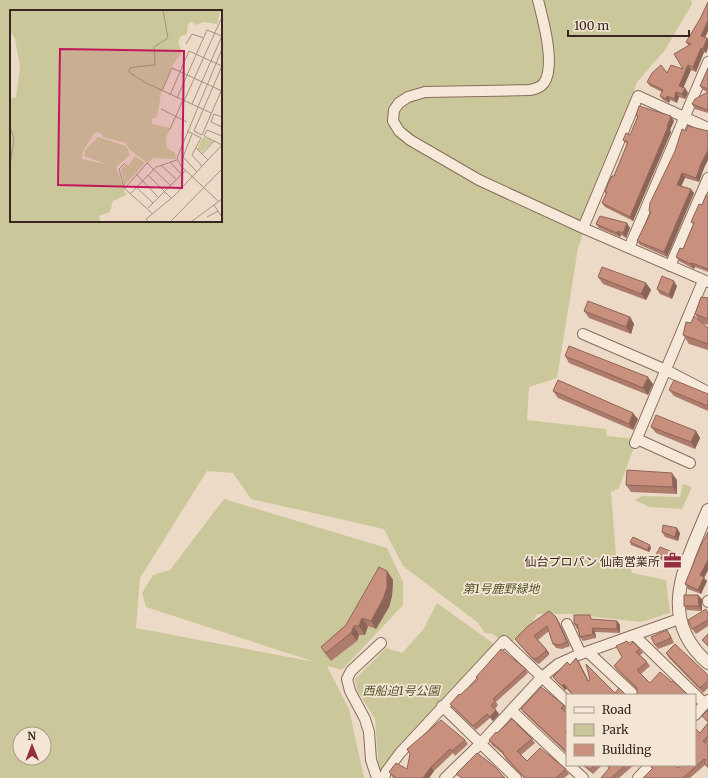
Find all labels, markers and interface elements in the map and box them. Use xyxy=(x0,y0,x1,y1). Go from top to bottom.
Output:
inset map xyxy=(10,10,222,222)
scale bar xyxy=(568,12,689,38)
text: 100 m xyxy=(574,18,609,33)
office icon: 仙台プロパン 仙南営業所 xyxy=(663,551,683,571)
place label: 仙台プロパン 仙南営業所 xyxy=(525,554,660,569)
park label: 第1号鹿野緑地 xyxy=(462,581,542,596)
park label: 西船迫1号公園 xyxy=(362,683,442,698)
legend xyxy=(566,694,696,766)
text: Road xyxy=(602,702,631,717)
text: Park xyxy=(602,722,629,737)
north arrow xyxy=(12,726,52,766)
text: N xyxy=(27,729,37,743)
text: Building xyxy=(602,742,652,757)

